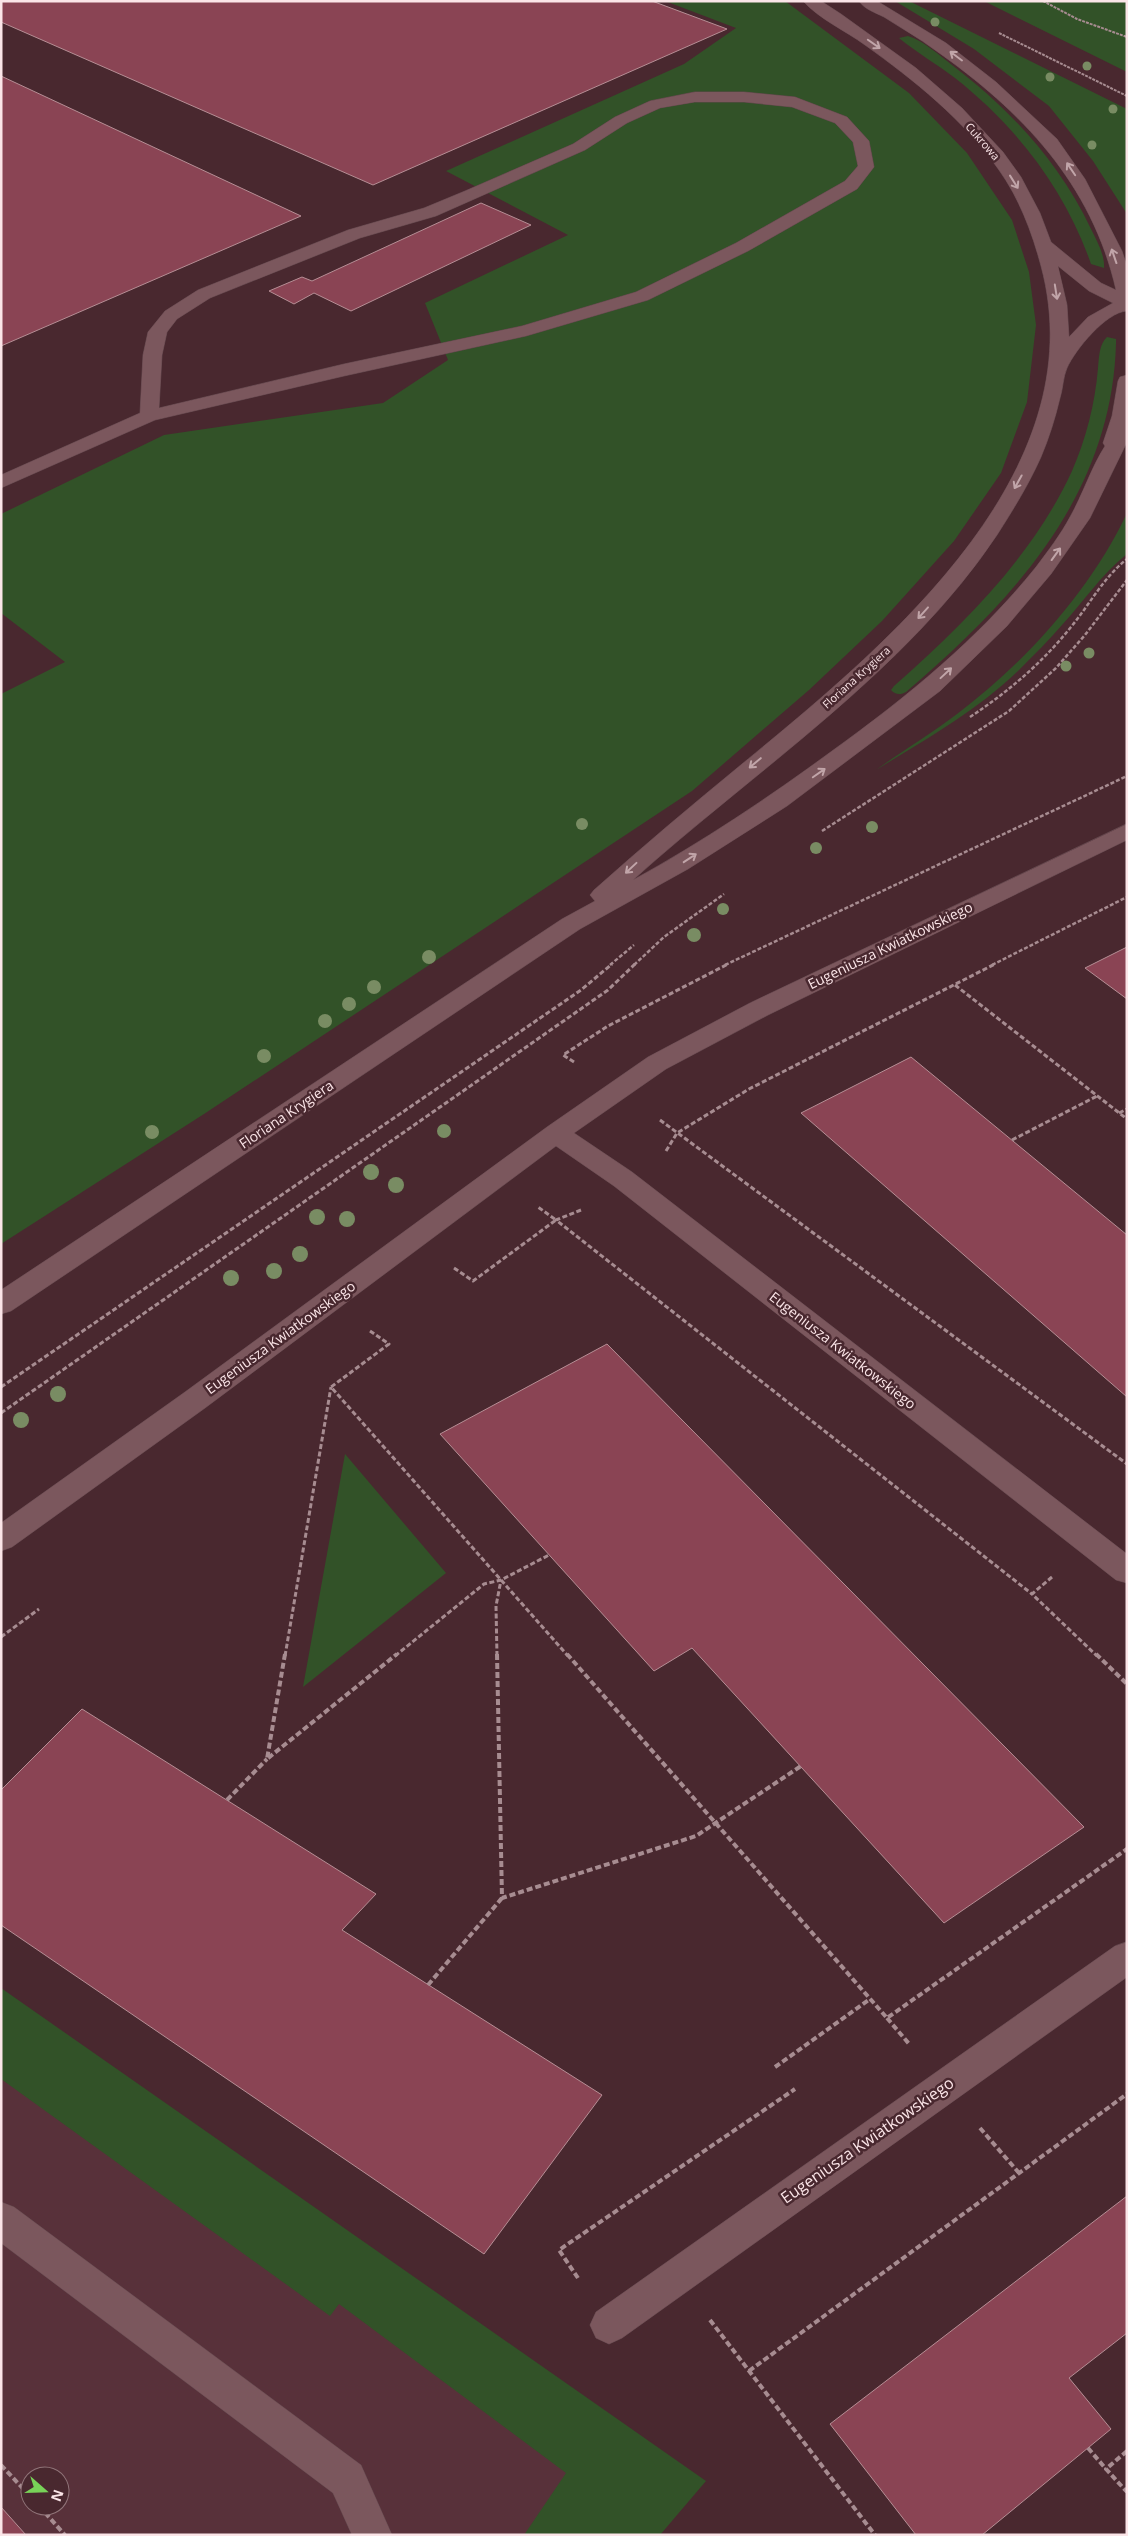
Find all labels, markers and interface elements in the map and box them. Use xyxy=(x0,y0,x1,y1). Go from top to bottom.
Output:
one-way arrow xyxy=(867,39,881,50)
one-way arrow xyxy=(949,51,963,61)
street label: Cukrowa xyxy=(963,119,1003,163)
one-way arrow xyxy=(1066,163,1076,177)
one-way arrow xyxy=(1009,175,1019,189)
one-way arrow xyxy=(1109,249,1118,265)
one-way arrow xyxy=(1052,284,1062,300)
one-way arrow xyxy=(1013,475,1023,490)
one-way arrow xyxy=(1051,547,1061,561)
one-way arrow xyxy=(917,607,929,620)
street label: Floriana Krygiera xyxy=(819,643,893,711)
one-way arrow xyxy=(940,667,953,679)
one-way arrow xyxy=(749,757,762,768)
one-way arrow xyxy=(811,768,825,778)
one-way arrow xyxy=(682,853,696,863)
one-way arrow xyxy=(625,862,638,874)
street label: Eugeniusza Kwiatkowskiego xyxy=(805,897,975,993)
street label: Floriana Krygiera xyxy=(235,1075,337,1153)
street label: Eugeniusza Kwiatkowskiego xyxy=(201,1276,359,1398)
street label: Eugeniusza Kwiatkowskiego xyxy=(766,1287,920,1413)
street label: Eugeniusza Kwiatkowskiego xyxy=(776,2072,958,2208)
north arrow xyxy=(20,2466,70,2516)
text: N xyxy=(47,2487,69,2504)

